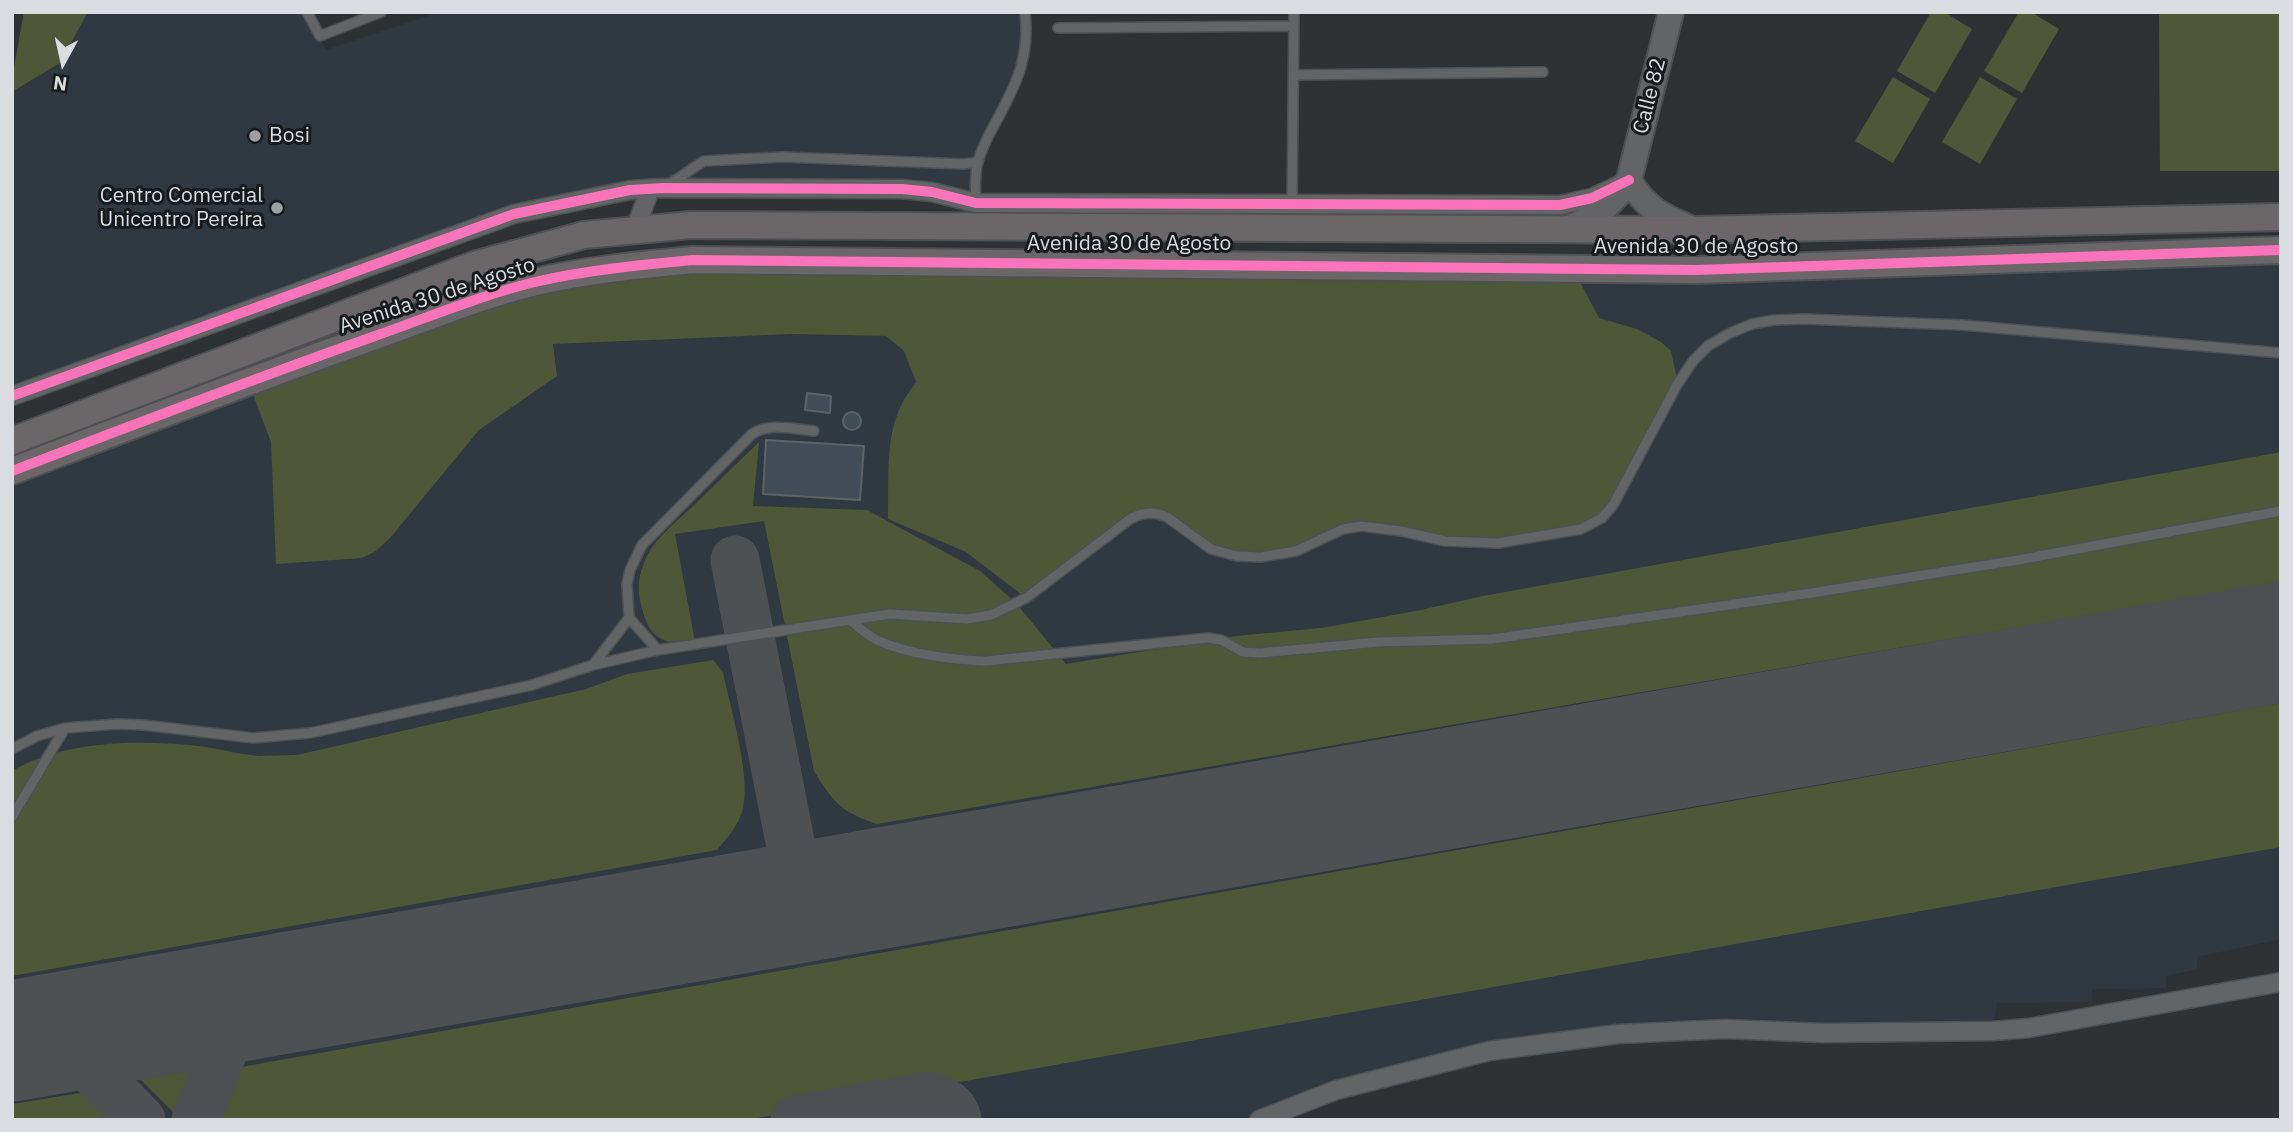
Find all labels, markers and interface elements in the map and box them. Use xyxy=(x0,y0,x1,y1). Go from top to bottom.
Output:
north arrow xyxy=(28,28,98,98)
street label: Calle 82 xyxy=(1628,55,1672,137)
text: N xyxy=(52,71,69,97)
place label: Bosi xyxy=(269,123,310,149)
marker: Bosi xyxy=(247,128,263,144)
place label: Centro Comercial Unicentro Pereira xyxy=(99,183,263,233)
marker: Centro Comercial Unicentro Pereira xyxy=(269,200,285,216)
street label: Avenida 30 de Agosto xyxy=(1027,231,1231,257)
street label: Avenida 30 de Agosto xyxy=(1594,234,1798,260)
street label: Avenida 30 de Agosto xyxy=(336,252,538,340)

